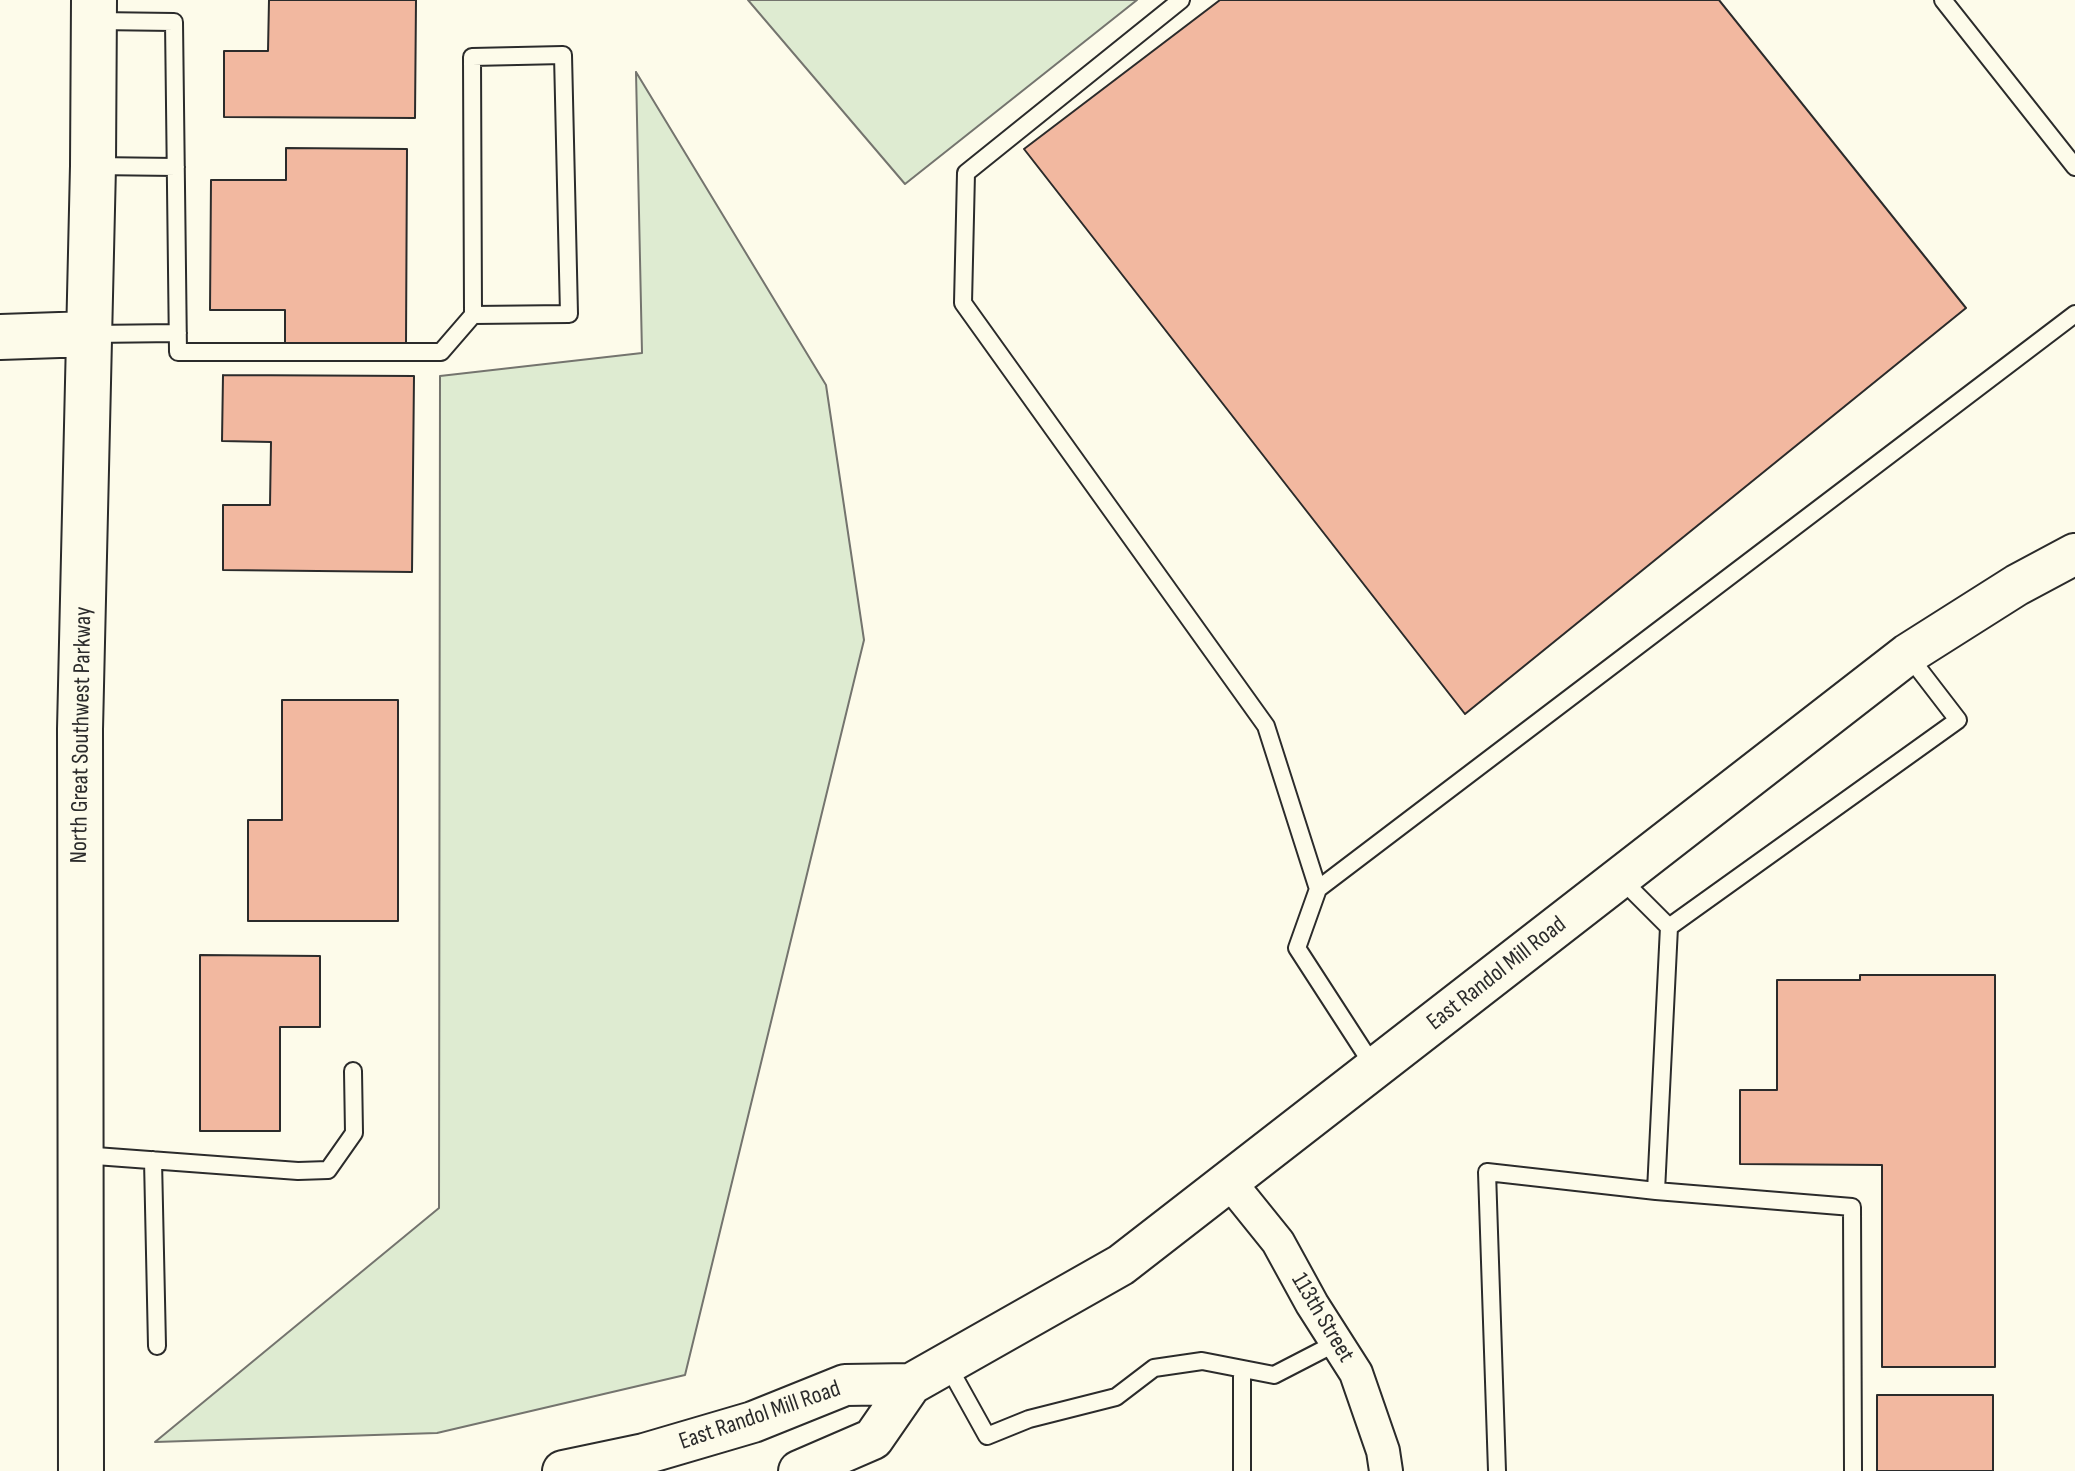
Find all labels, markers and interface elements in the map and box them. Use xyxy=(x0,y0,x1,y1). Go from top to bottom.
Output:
street label: North Great Southwest Parkway xyxy=(65,606,99,864)
street label: East Randol Mill Road xyxy=(1422,911,1572,1037)
street label: 113th Street xyxy=(1284,1268,1360,1368)
street label: East Randol Mill Road xyxy=(676,1375,844,1457)

